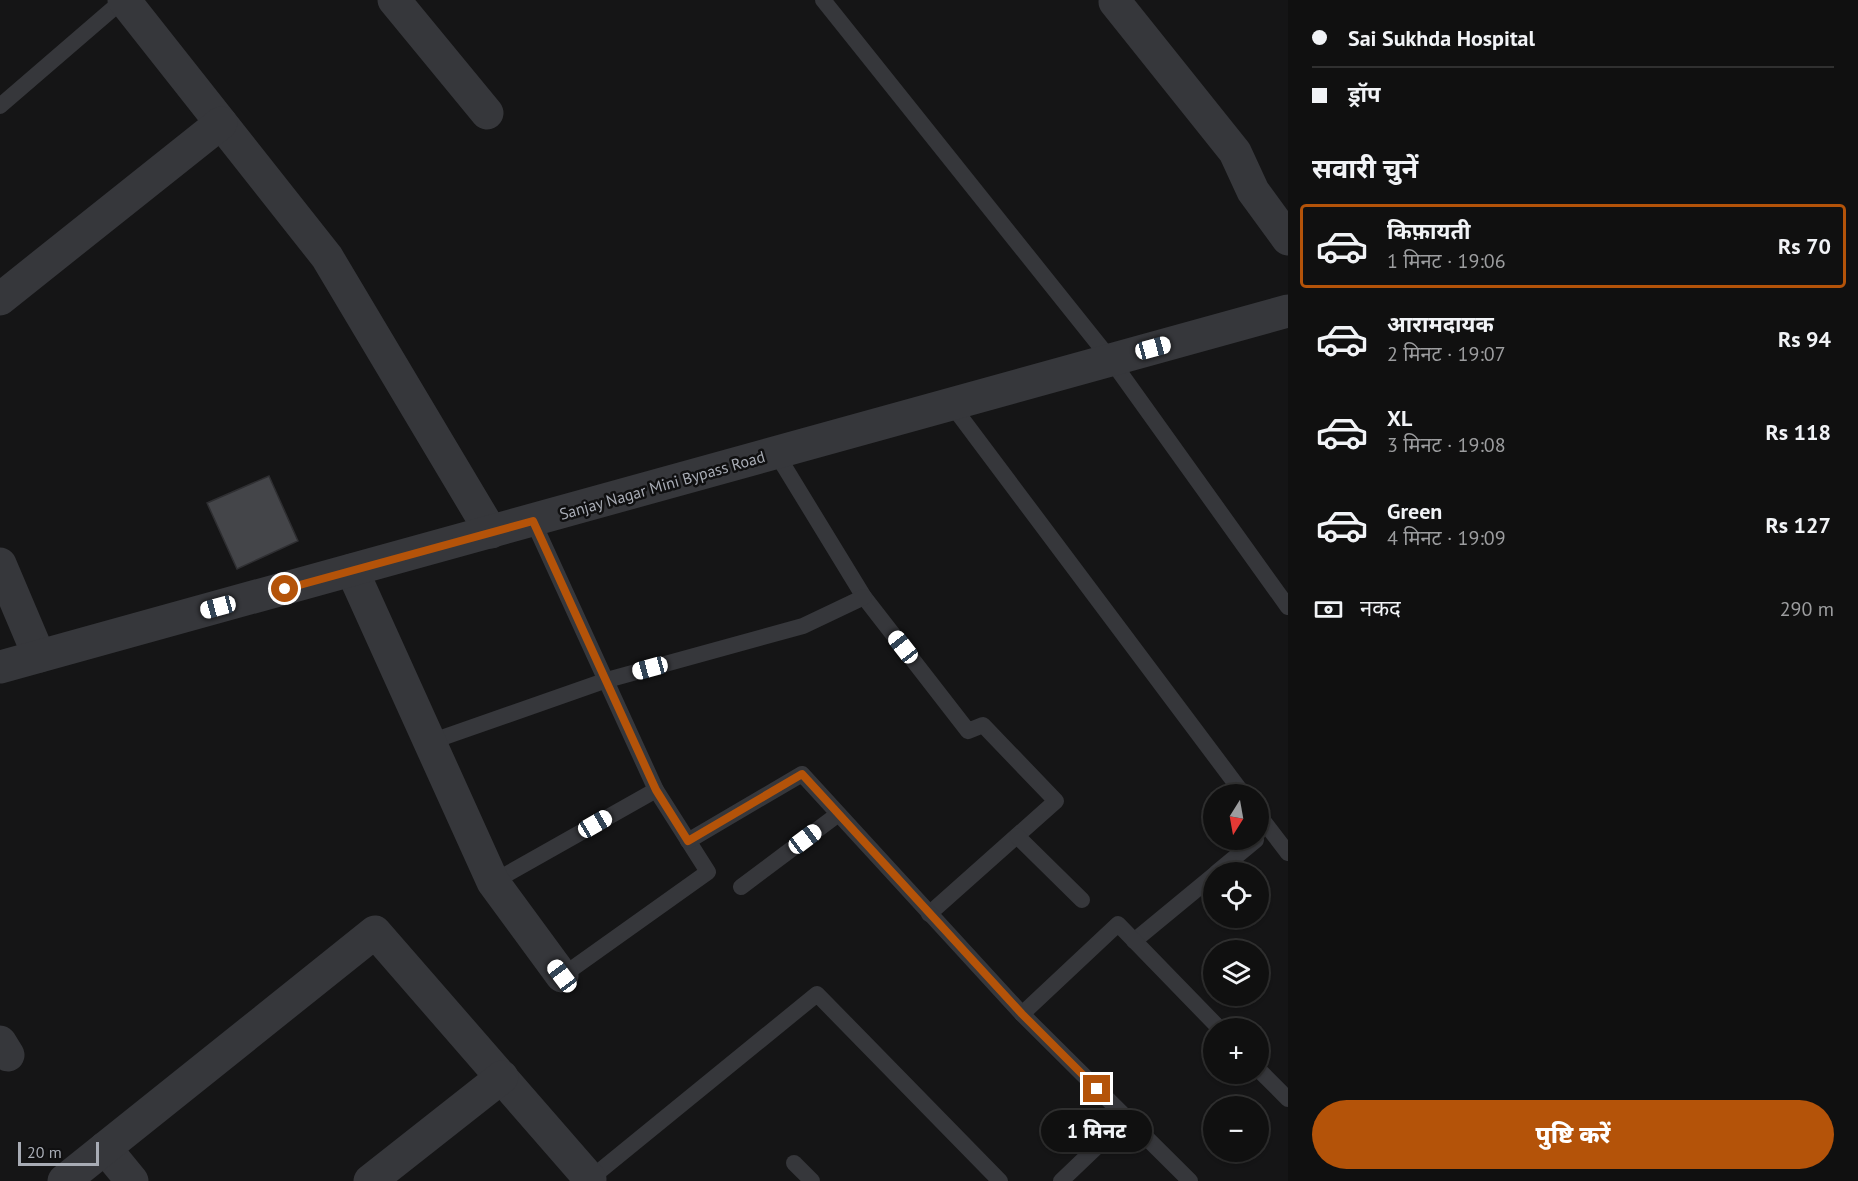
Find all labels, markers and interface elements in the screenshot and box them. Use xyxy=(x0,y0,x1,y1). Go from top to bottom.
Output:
text: Sai Sukhda Hospital xyxy=(1348,24,1535,52)
text: ड्रॉप xyxy=(1348,80,1381,108)
text: सवारी चुनें xyxy=(1312,151,1418,185)
text: किफ़ायती xyxy=(1387,217,1471,245)
icon: car xyxy=(1315,219,1369,273)
text: Rs 70 xyxy=(1778,232,1831,260)
text: 1 मिनट · 19:06 xyxy=(1387,248,1506,274)
text: आरामदायक xyxy=(1387,310,1494,338)
icon: car xyxy=(1315,312,1369,366)
text: Rs 94 xyxy=(1778,325,1831,353)
car xyxy=(1133,335,1173,361)
text: 2 मिनट · 19:07 xyxy=(1387,341,1506,367)
text: XL xyxy=(1387,404,1412,432)
icon: car xyxy=(1315,405,1369,459)
text: Rs 118 xyxy=(1765,418,1831,446)
text: 3 मिनट · 19:08 xyxy=(1387,432,1506,458)
street label: Sanjay Nagar Mini Bypass Road xyxy=(557,446,767,524)
text: Green xyxy=(1387,497,1442,525)
icon: car xyxy=(1315,498,1369,552)
text: Rs 127 xyxy=(1765,511,1831,539)
text: 4 मिनट · 19:09 xyxy=(1387,525,1506,551)
route start xyxy=(271,575,298,602)
icon: cash xyxy=(1312,593,1345,626)
car xyxy=(198,594,238,620)
text: नकद xyxy=(1360,594,1401,622)
text: 290 m xyxy=(1780,596,1834,622)
car xyxy=(885,627,921,667)
car xyxy=(630,655,670,681)
north arrow xyxy=(1203,784,1269,850)
map controls xyxy=(1203,784,1269,1162)
car xyxy=(575,807,615,841)
car xyxy=(785,821,825,857)
button: locate xyxy=(1203,862,1269,928)
button: layers xyxy=(1203,940,1269,1006)
car xyxy=(544,956,580,996)
button: + xyxy=(1203,1018,1269,1084)
route end xyxy=(1083,1075,1110,1102)
button: − xyxy=(1203,1096,1269,1162)
button: पुष्टि करें xyxy=(1312,1100,1834,1169)
callout: 1 मिनट xyxy=(1042,1110,1152,1152)
text: 1 मिनट xyxy=(1067,1118,1126,1144)
scale bar xyxy=(18,1139,99,1166)
text: 20 m xyxy=(27,1142,62,1162)

